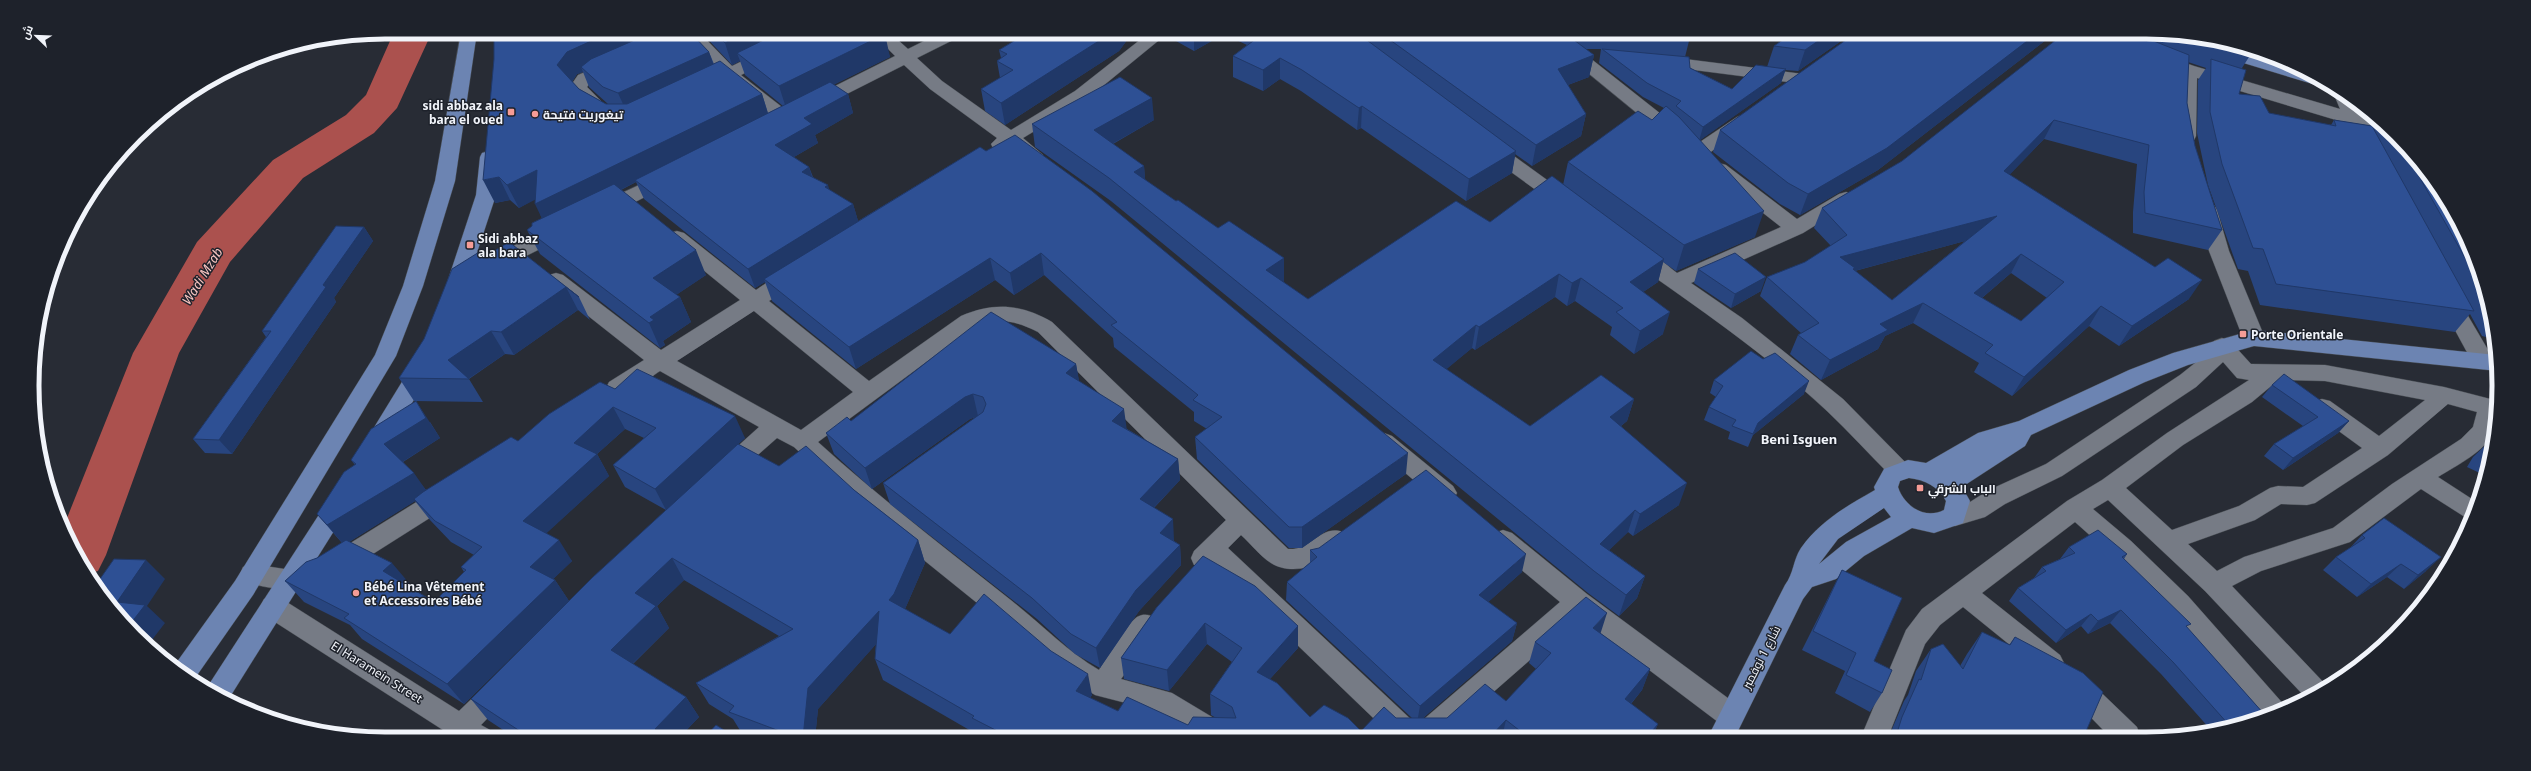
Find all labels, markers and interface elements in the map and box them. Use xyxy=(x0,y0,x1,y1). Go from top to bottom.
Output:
north arrow xyxy=(16,16,56,56)
text: ش xyxy=(17,22,36,41)
place label: sidi abbaz ala bara el oued xyxy=(423,97,503,128)
place label: تيغوريت فتيحة xyxy=(543,106,624,123)
marker: sidi abbaz ala bara el oued xyxy=(506,107,516,117)
marker: تيغوريت فتيحة xyxy=(530,109,540,119)
place label: Sidi abbaz ala bara xyxy=(478,230,538,261)
marker: Sidi abbaz ala bara xyxy=(465,240,475,250)
water label: Wadi Mzab xyxy=(177,244,227,308)
place label: Porte Orientale xyxy=(2251,326,2343,343)
marker: Porte Orientale xyxy=(2238,329,2248,339)
district label: Beni Isguen xyxy=(1761,430,1837,448)
place label: الباب الشرقي xyxy=(1928,480,1996,499)
marker: الباب الشرقي xyxy=(1915,483,1925,493)
place label: Bébé Lina Vêtement et Accessoires Bébé xyxy=(364,578,484,609)
marker: Bébé Lina Vêtement et Accessoires Bébé xyxy=(351,588,361,598)
street label: شارع 1 نوفمبر xyxy=(1737,622,1784,693)
street label: El Haramein Street xyxy=(328,637,427,707)

